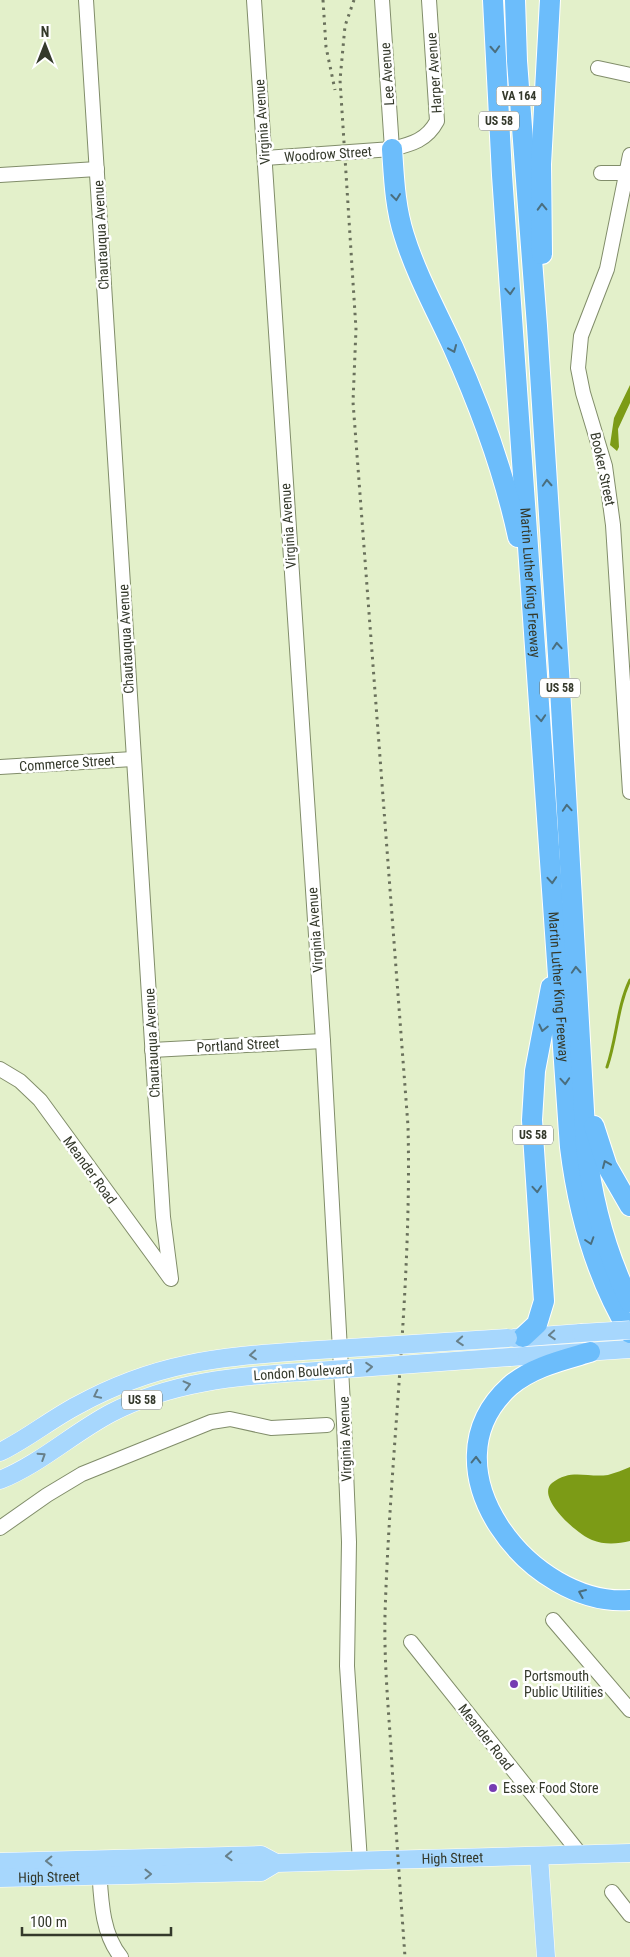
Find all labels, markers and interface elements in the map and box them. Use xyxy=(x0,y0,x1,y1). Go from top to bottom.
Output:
north arrow xyxy=(20,20,70,70)
text: N xyxy=(41,24,49,40)
street label: Harper Avenue xyxy=(423,32,445,114)
street label: Lee Avenue xyxy=(377,41,397,106)
one-way arrow xyxy=(489,45,500,53)
street label: Virginia Avenue xyxy=(251,78,273,165)
road number: VA 164 xyxy=(496,86,542,105)
road number: US 58 xyxy=(479,112,519,130)
street label: Woodrow Street xyxy=(284,143,372,165)
street label: Chautauqua Avenue xyxy=(90,179,112,290)
one-way arrow xyxy=(390,194,401,202)
one-way arrow xyxy=(537,203,547,211)
one-way arrow xyxy=(505,287,516,295)
one-way arrow xyxy=(447,344,458,353)
street label: Booker Street xyxy=(587,431,619,507)
one-way arrow xyxy=(541,479,552,487)
street label: Virginia Avenue xyxy=(277,482,299,569)
street label: Martin Luther King Freeway xyxy=(517,507,544,659)
street label: Chautauqua Avenue xyxy=(115,583,137,694)
one-way arrow xyxy=(552,641,563,649)
road number: US 58 xyxy=(540,678,580,698)
one-way arrow xyxy=(535,714,546,722)
street label: Commerce Street xyxy=(19,752,115,774)
one-way arrow xyxy=(562,803,573,811)
one-way arrow xyxy=(546,877,557,885)
street label: Virginia Avenue xyxy=(304,886,326,973)
street label: Martin Luther King Freeway xyxy=(546,911,572,1063)
one-way arrow xyxy=(571,966,582,974)
street label: Chautauqua Avenue xyxy=(141,987,163,1098)
one-way arrow xyxy=(538,1023,549,1032)
street label: Portland Street xyxy=(196,1035,280,1055)
one-way arrow xyxy=(560,1077,571,1085)
road number: US 58 xyxy=(513,1126,553,1144)
street label: Meander Road xyxy=(60,1133,120,1207)
one-way arrow xyxy=(601,1160,612,1169)
one-way arrow xyxy=(532,1185,543,1193)
one-way arrow xyxy=(584,1236,594,1245)
one-way arrow xyxy=(548,1330,556,1341)
one-way arrow xyxy=(455,1336,463,1347)
one-way arrow xyxy=(249,1349,257,1360)
street label: London Boulevard xyxy=(253,1361,353,1383)
one-way arrow xyxy=(365,1362,373,1373)
one-way arrow xyxy=(183,1380,192,1391)
one-way arrow xyxy=(93,1389,102,1400)
road number: US 58 xyxy=(122,1390,162,1410)
street label: Virginia Avenue xyxy=(335,1396,354,1482)
one-way arrow xyxy=(36,1453,46,1462)
one-way arrow xyxy=(471,1455,482,1463)
one-way arrow xyxy=(579,1588,587,1598)
place label: Portsmouth Public Utilities xyxy=(524,1668,603,1700)
marker: Portsmouth Public Utilities xyxy=(508,1678,520,1690)
street label: Meander Road xyxy=(455,1701,517,1773)
place label: Essex Food Store xyxy=(503,1780,599,1796)
marker: Essex Food Store xyxy=(487,1782,499,1794)
street label: High Street xyxy=(421,1849,483,1867)
one-way arrow xyxy=(225,1850,233,1861)
one-way arrow xyxy=(45,1855,53,1866)
street label: High Street xyxy=(18,1868,80,1886)
one-way arrow xyxy=(144,1869,152,1879)
scale bar xyxy=(22,1904,171,1936)
text: 100 m xyxy=(30,1913,67,1931)

